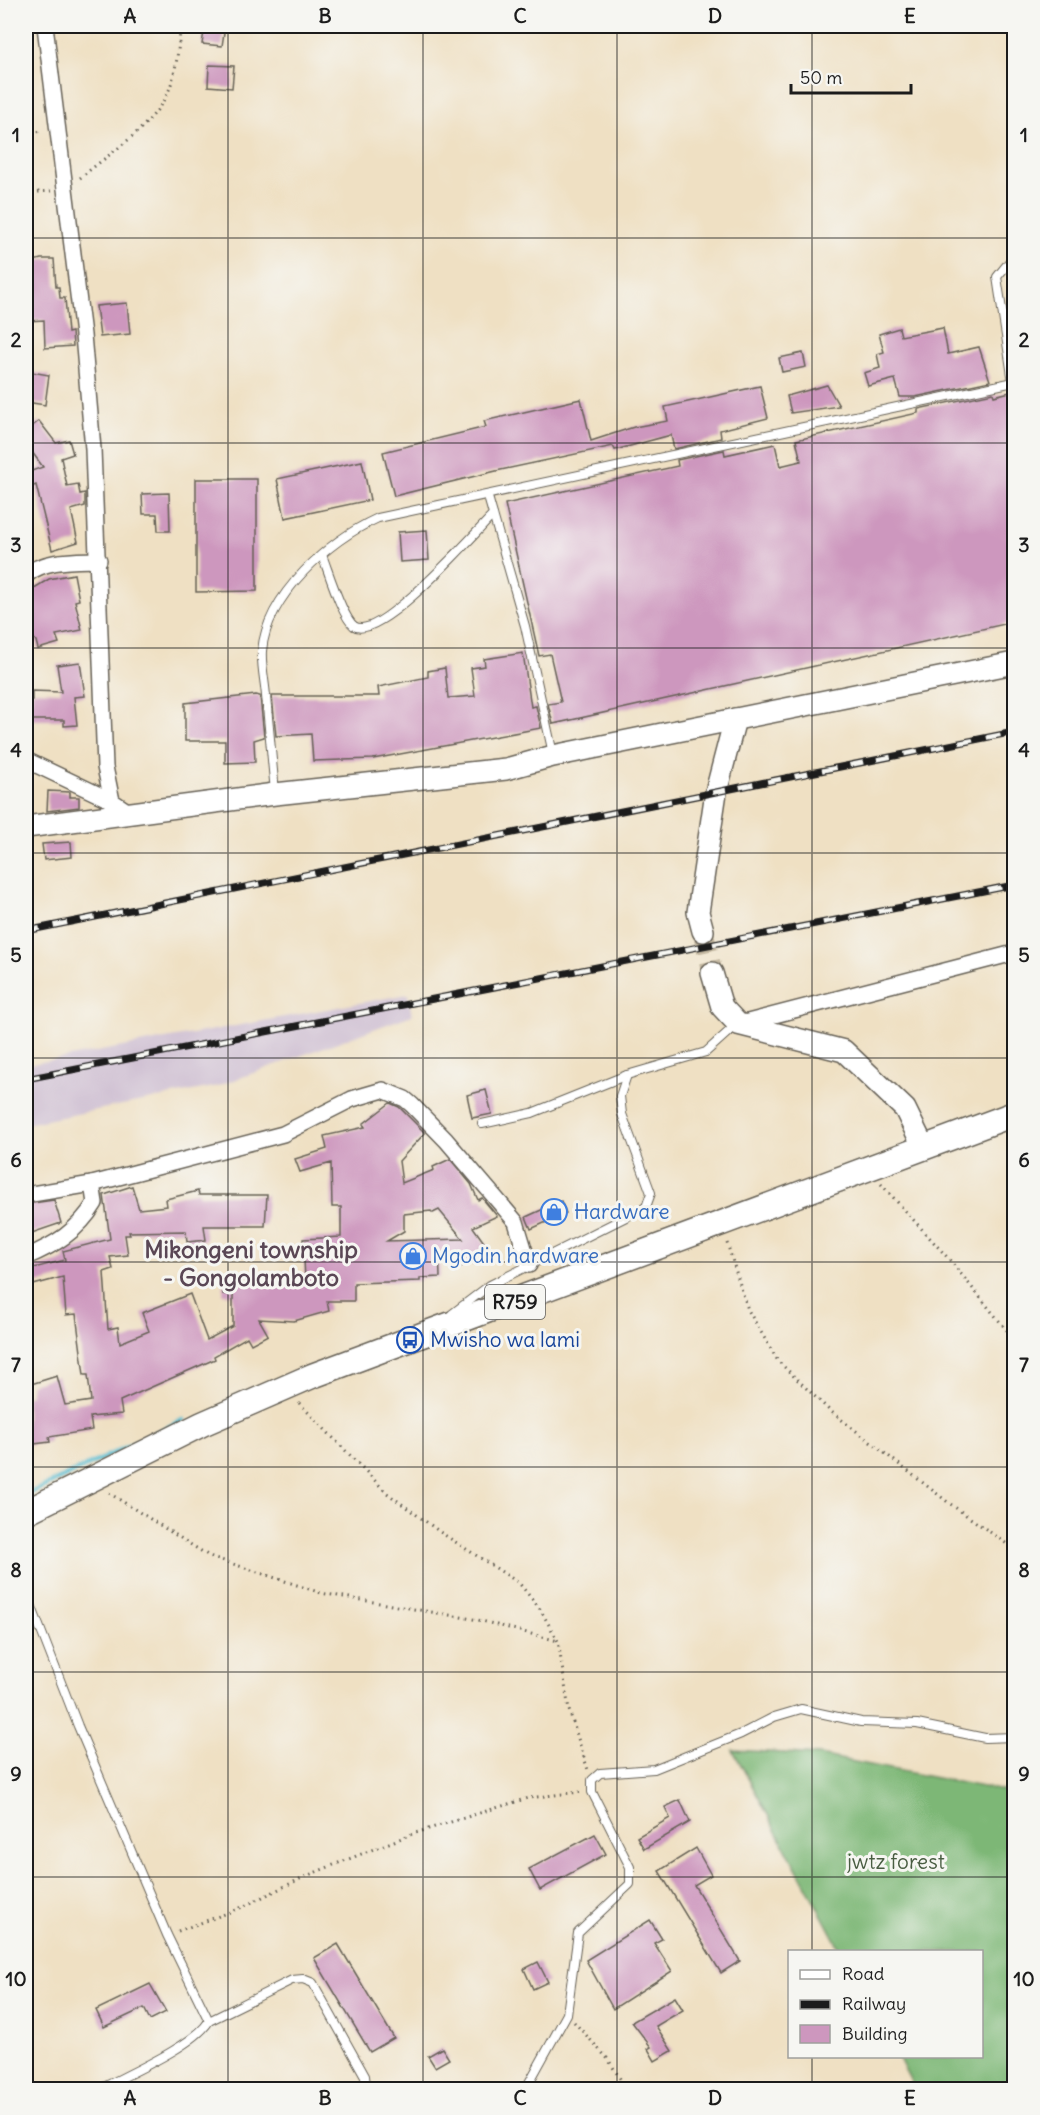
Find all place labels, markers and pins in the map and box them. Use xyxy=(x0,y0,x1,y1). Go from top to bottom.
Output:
shop icon: Hardware xyxy=(539,1197,569,1227)
place label: Hardware xyxy=(574,1198,670,1225)
shop icon: Mgodin hardware xyxy=(398,1241,428,1271)
place label: Mgodin hardware xyxy=(432,1242,599,1269)
bus stop icon: Mwisho wa lami xyxy=(395,1325,425,1355)
place label: Mwisho wa lami xyxy=(430,1326,580,1353)

